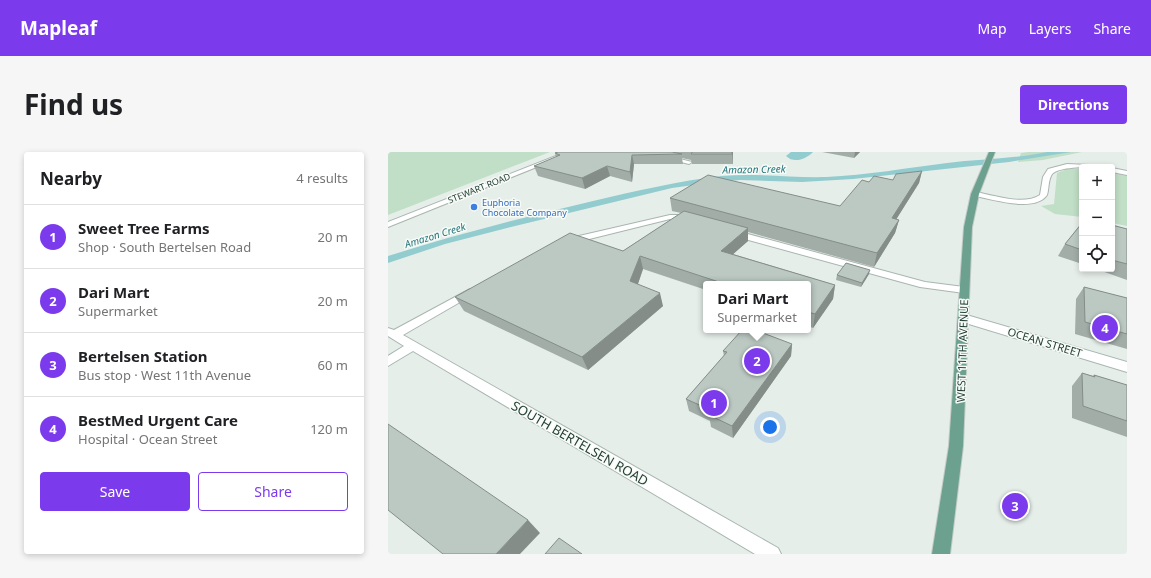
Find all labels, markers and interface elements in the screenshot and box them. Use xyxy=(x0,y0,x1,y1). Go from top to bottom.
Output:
text: Mapleaf xyxy=(20,15,97,41)
text: Map xyxy=(978,19,1007,38)
text: Layers xyxy=(1029,19,1071,38)
text: Share xyxy=(1093,19,1131,38)
text: Find us xyxy=(24,85,123,123)
button: Directions xyxy=(1020,85,1127,124)
water label: Amazon Creek xyxy=(721,161,787,177)
map controls xyxy=(1079,164,1115,272)
button: + xyxy=(1079,164,1115,200)
text: Nearby xyxy=(40,167,102,190)
text: 4 results xyxy=(296,169,348,187)
street label: STEWART ROAD xyxy=(446,169,513,206)
place label: Euphoria Chocolate Company xyxy=(482,196,567,219)
button: − xyxy=(1079,200,1115,236)
marker: Euphoria Chocolate Company xyxy=(469,202,479,212)
text: Sweet Tree Farms xyxy=(78,218,210,238)
water label: Amazon Creek xyxy=(402,219,468,251)
text: 1 xyxy=(49,228,57,246)
text: 20 m xyxy=(318,228,348,246)
button: locate xyxy=(1079,236,1115,272)
text: Shop · South Bertelsen Road xyxy=(78,238,251,256)
popup xyxy=(703,281,811,333)
text: Dari Mart xyxy=(78,282,149,302)
text: Dari Mart xyxy=(717,288,789,308)
text: 2 xyxy=(49,292,57,310)
text: 20 m xyxy=(318,292,348,310)
street label: WEST 11TH AVENUE xyxy=(953,299,971,403)
text: Supermarket xyxy=(78,302,158,320)
text: Supermarket xyxy=(717,308,797,326)
pin: 4 xyxy=(1092,313,1118,343)
street label: OCEAN STREET xyxy=(1006,324,1084,360)
text: Bertelsen Station xyxy=(78,346,208,366)
pin: 2 xyxy=(744,346,770,376)
text: 3 xyxy=(49,356,57,374)
text: 60 m xyxy=(318,356,348,374)
text: Bus stop · West 11th Avenue xyxy=(78,366,251,384)
pin: 1 xyxy=(701,388,727,418)
street label: SOUTH BERTELSEN ROAD xyxy=(508,396,652,490)
text: BestMed Urgent Care xyxy=(78,410,238,430)
your location xyxy=(760,417,780,437)
text: 4 xyxy=(49,420,57,438)
text: 120 m xyxy=(310,420,348,438)
text: Hospital · Ocean Street xyxy=(78,430,217,448)
button: Save xyxy=(40,472,190,511)
button: Share xyxy=(198,472,348,511)
pin: 3 xyxy=(1002,491,1028,521)

